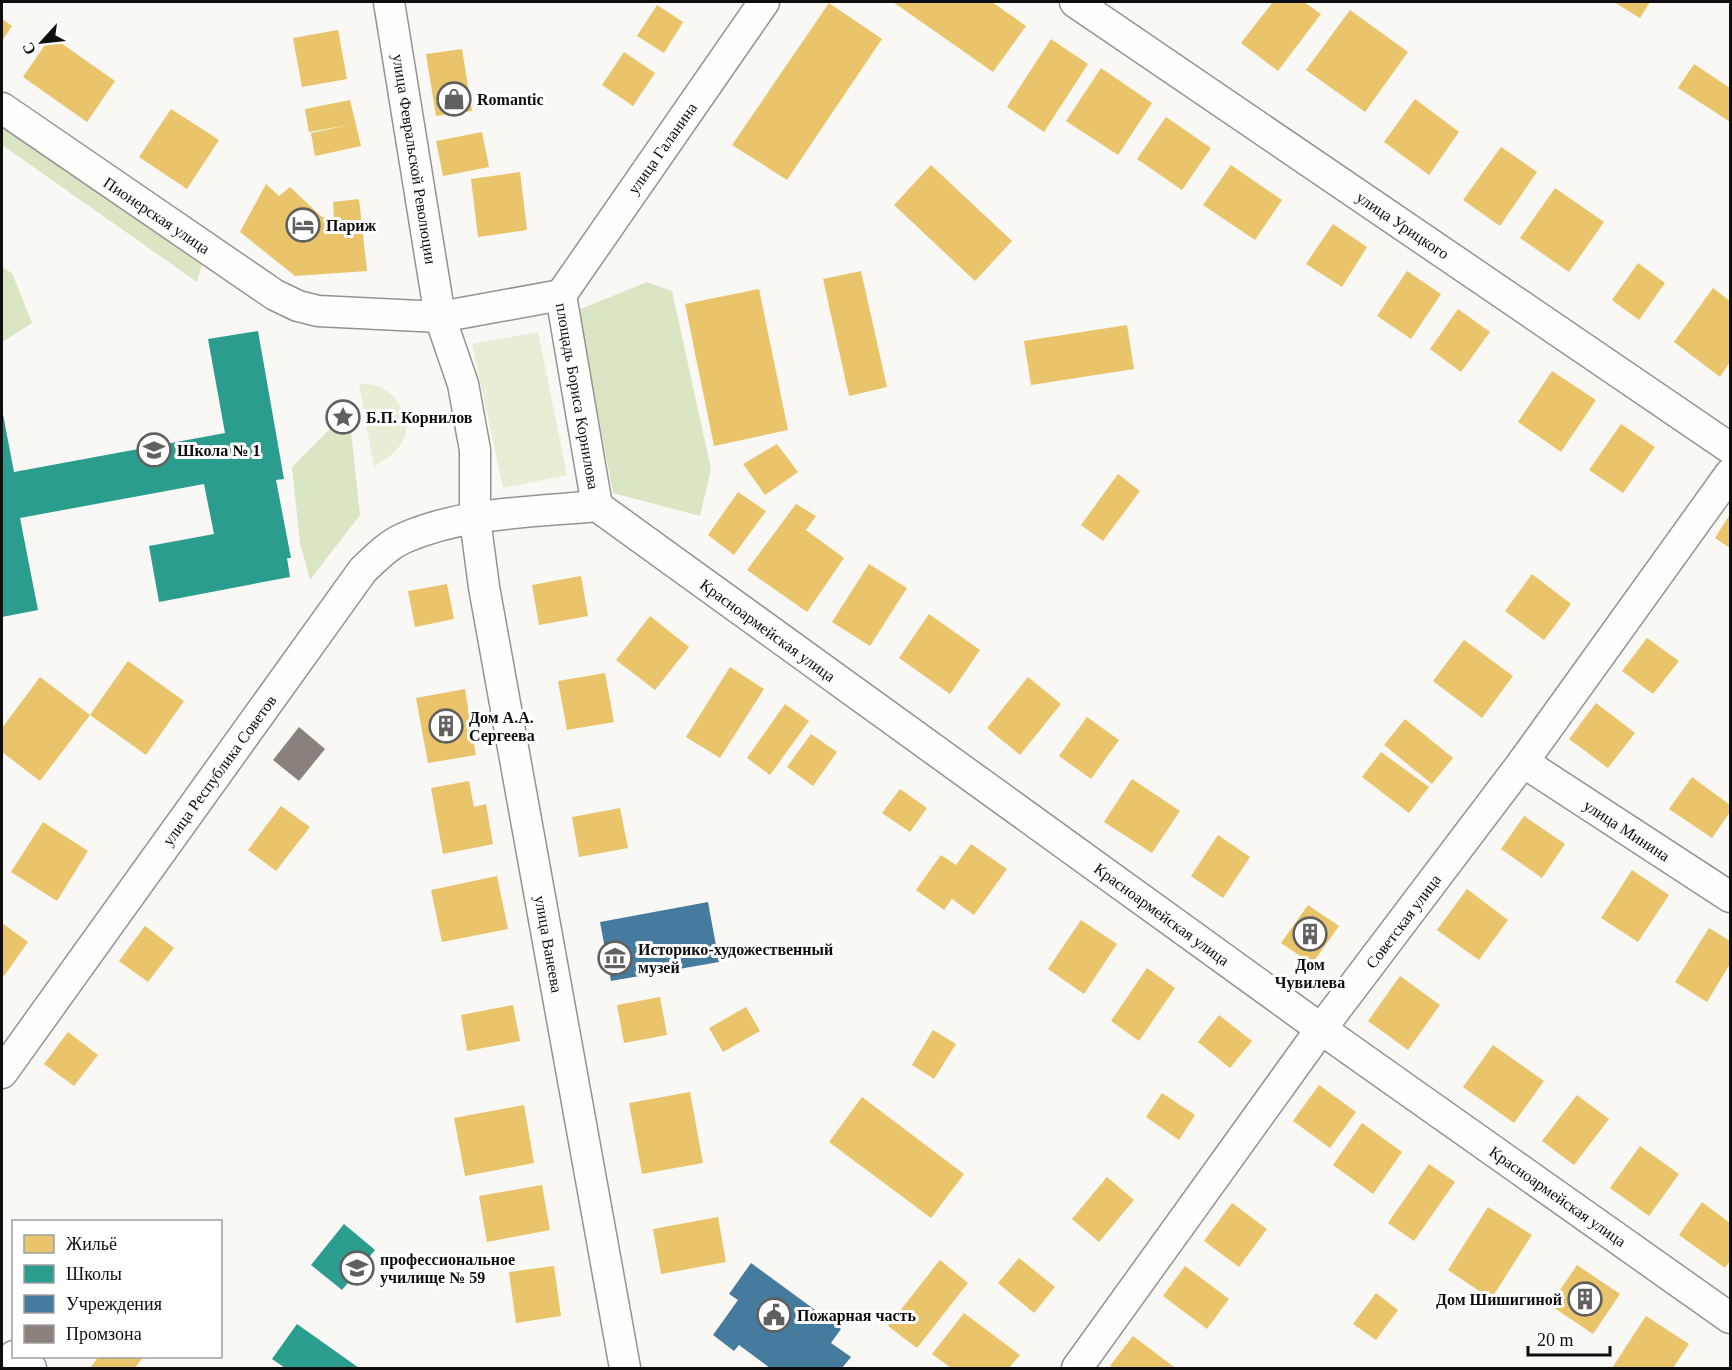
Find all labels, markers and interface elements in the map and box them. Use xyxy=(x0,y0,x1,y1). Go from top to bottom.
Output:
north arrow xyxy=(12,12,72,72)
text: С xyxy=(19,40,39,58)
street label: улица Февральской Революции xyxy=(388,53,440,266)
shop icon: Romantic xyxy=(436,81,472,117)
place label: Romantic xyxy=(477,91,544,108)
street label: улица Галанина xyxy=(625,99,701,198)
street label: Пионерская улица xyxy=(100,174,213,258)
street label: улица Урицкого xyxy=(1353,188,1452,263)
hotel icon: Париж xyxy=(285,207,321,243)
place label: Париж xyxy=(326,217,377,235)
street label: площадь Бориса Корнилова xyxy=(552,302,602,491)
place icon: Б.П. Корнилов xyxy=(325,399,361,435)
place label: Б.П. Корнилов xyxy=(366,409,473,427)
school or university icon: Школа № 1 xyxy=(136,432,172,468)
place label: Школа № 1 xyxy=(177,442,260,459)
street label: Красноармейская улица xyxy=(696,576,839,686)
street label: улица Республика Советов xyxy=(159,691,281,849)
building icon: Дом А.А. Сергеева xyxy=(428,708,464,744)
place label: Дом А.А. Сергеева xyxy=(469,709,535,745)
street label: улица Минина xyxy=(1580,796,1673,865)
street label: Красноармейская улица xyxy=(1090,860,1233,970)
street label: Советская улица xyxy=(1363,871,1445,972)
street label: улица Ванеева xyxy=(531,894,565,994)
building icon: Дом Чувилева xyxy=(1292,916,1328,952)
museum icon: Историко-художественный музей xyxy=(597,940,633,976)
place label: Историко-художественный музей xyxy=(638,941,833,977)
place label: Дом Чувилева xyxy=(1275,956,1345,992)
street label: Красноармейская улица xyxy=(1486,1143,1629,1251)
legend xyxy=(12,1220,222,1358)
text: Жильё xyxy=(66,1234,117,1254)
school or university icon: профессиональное училище № 59 xyxy=(339,1250,375,1286)
place label: профессиональное училище № 59 xyxy=(380,1251,515,1287)
text: Школы xyxy=(66,1264,122,1284)
building icon: Дом Шишигиной xyxy=(1567,1281,1603,1317)
place label: Дом Шишигиной xyxy=(1436,1291,1562,1309)
text: Учреждения xyxy=(66,1294,162,1314)
public building icon: Пожарная часть xyxy=(756,1297,792,1333)
place label: Пожарная часть xyxy=(797,1307,916,1325)
scale bar xyxy=(1528,1319,1610,1357)
text: Промзона xyxy=(66,1324,142,1344)
text: 20 m xyxy=(1537,1330,1574,1350)

